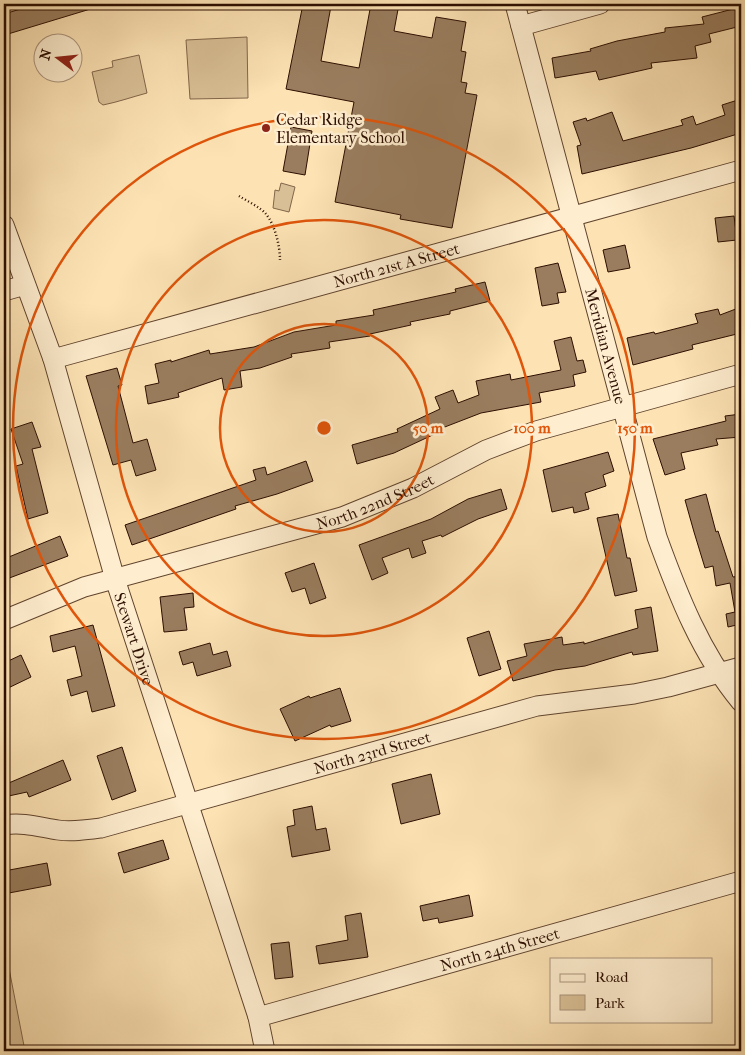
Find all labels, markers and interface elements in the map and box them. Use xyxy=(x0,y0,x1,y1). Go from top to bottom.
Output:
north arrow xyxy=(32,32,82,82)
text: N xyxy=(36,47,56,62)
place label: Cedar Ridge Elementary School xyxy=(276,110,405,147)
marker: Cedar Ridge Elementary School xyxy=(260,122,272,134)
street label: North 21st A Street xyxy=(331,238,462,291)
street label: Meridian Avenue xyxy=(582,286,631,406)
centre of rings xyxy=(315,419,333,437)
text: 50 m xyxy=(413,419,444,437)
text: 100 m xyxy=(513,419,551,437)
text: 150 m xyxy=(617,419,653,437)
street label: North 22nd Street xyxy=(314,469,437,533)
street label: Stewart Drive xyxy=(111,590,158,687)
street label: North 23rd Street xyxy=(311,727,433,778)
street label: North 24th Street xyxy=(438,923,562,975)
legend xyxy=(550,958,712,1022)
text: Road xyxy=(595,968,629,986)
text: Park xyxy=(595,994,625,1012)

